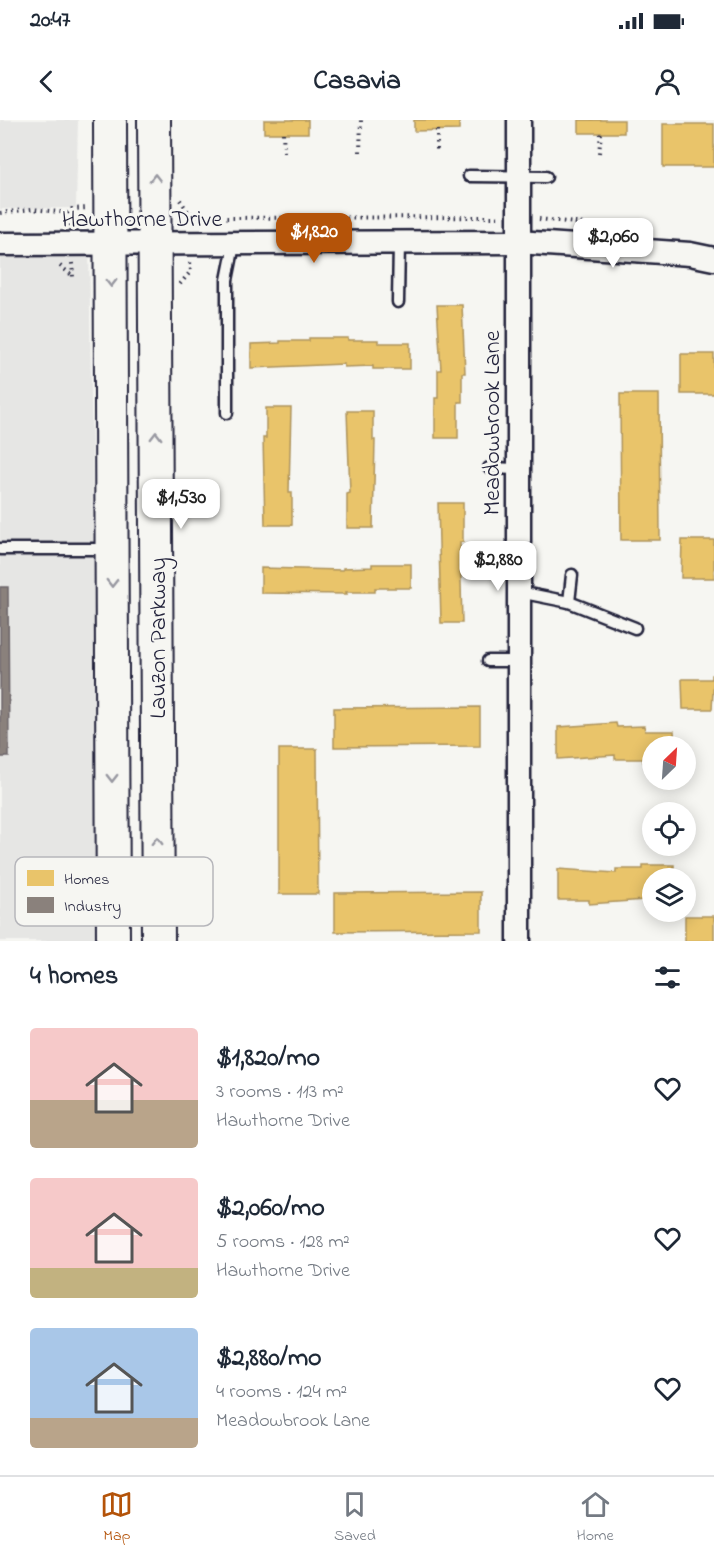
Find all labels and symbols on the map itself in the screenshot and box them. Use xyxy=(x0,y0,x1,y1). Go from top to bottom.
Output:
one-way arrow xyxy=(149,173,161,182)
street label: Hawthorne Drive xyxy=(62,203,223,238)
pin: $1,820 xyxy=(265,213,363,264)
pin: $2,060 xyxy=(564,218,662,269)
one-way arrow xyxy=(105,279,117,288)
street label: Meadowbrook Lane xyxy=(476,330,511,515)
one-way arrow xyxy=(150,431,162,440)
pin: $1,530 xyxy=(132,479,230,530)
pin: $2,880 xyxy=(449,541,547,592)
street label: Lauzon Parkway xyxy=(142,557,178,719)
one-way arrow xyxy=(106,579,118,588)
north arrow xyxy=(642,736,696,790)
one-way arrow xyxy=(106,774,118,783)
one-way arrow xyxy=(151,836,163,845)
legend xyxy=(15,857,213,926)
text: Homes xyxy=(64,868,109,892)
text: Industry xyxy=(64,895,121,919)

